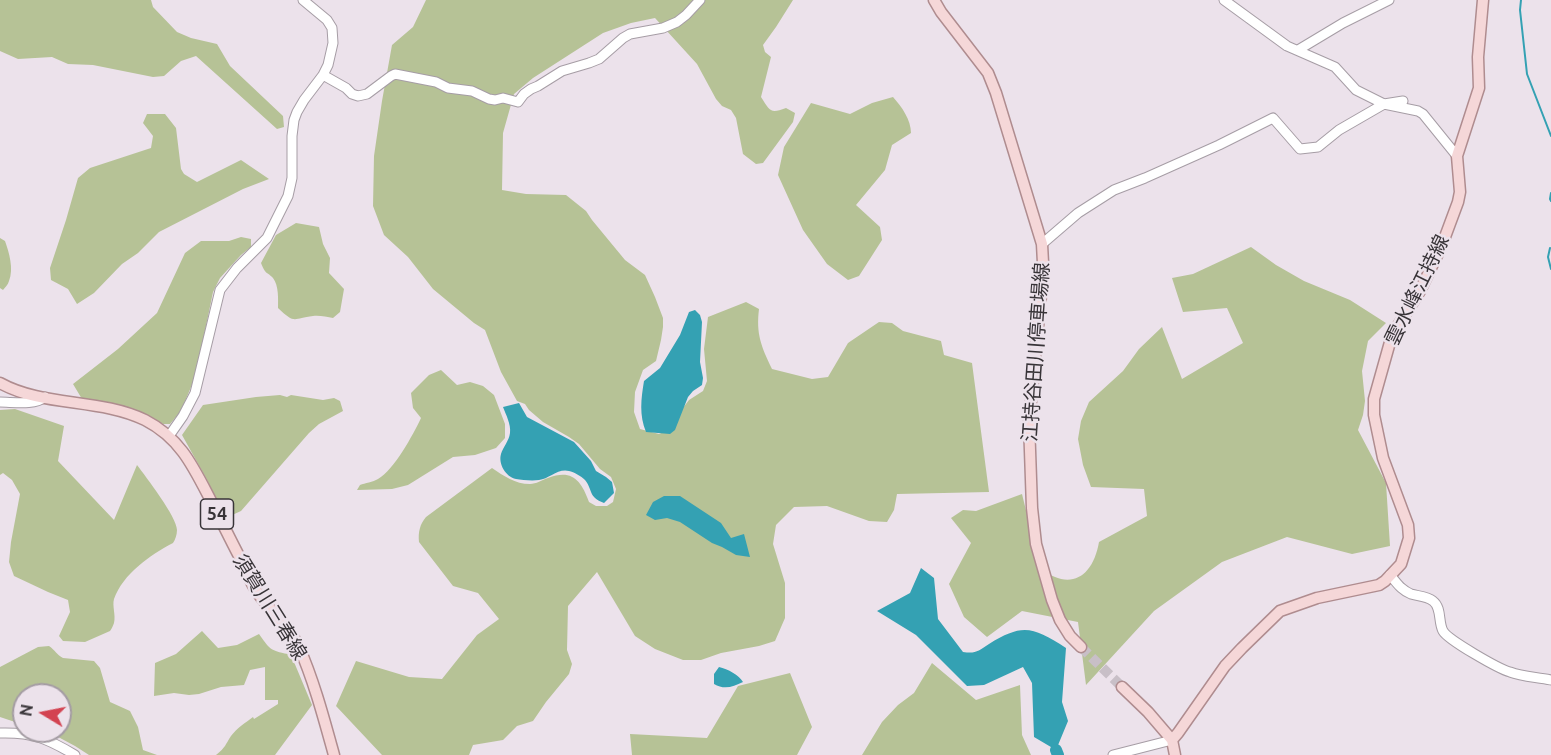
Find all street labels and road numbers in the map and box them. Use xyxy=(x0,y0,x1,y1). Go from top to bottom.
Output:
street label: 雲水峰江持線 xyxy=(1380,231,1454,349)
street label: 江持谷田川停車場線 xyxy=(1018,261,1054,443)
road number: 54 xyxy=(200,499,234,529)
street label: 須賀川三春線 xyxy=(228,550,312,664)

